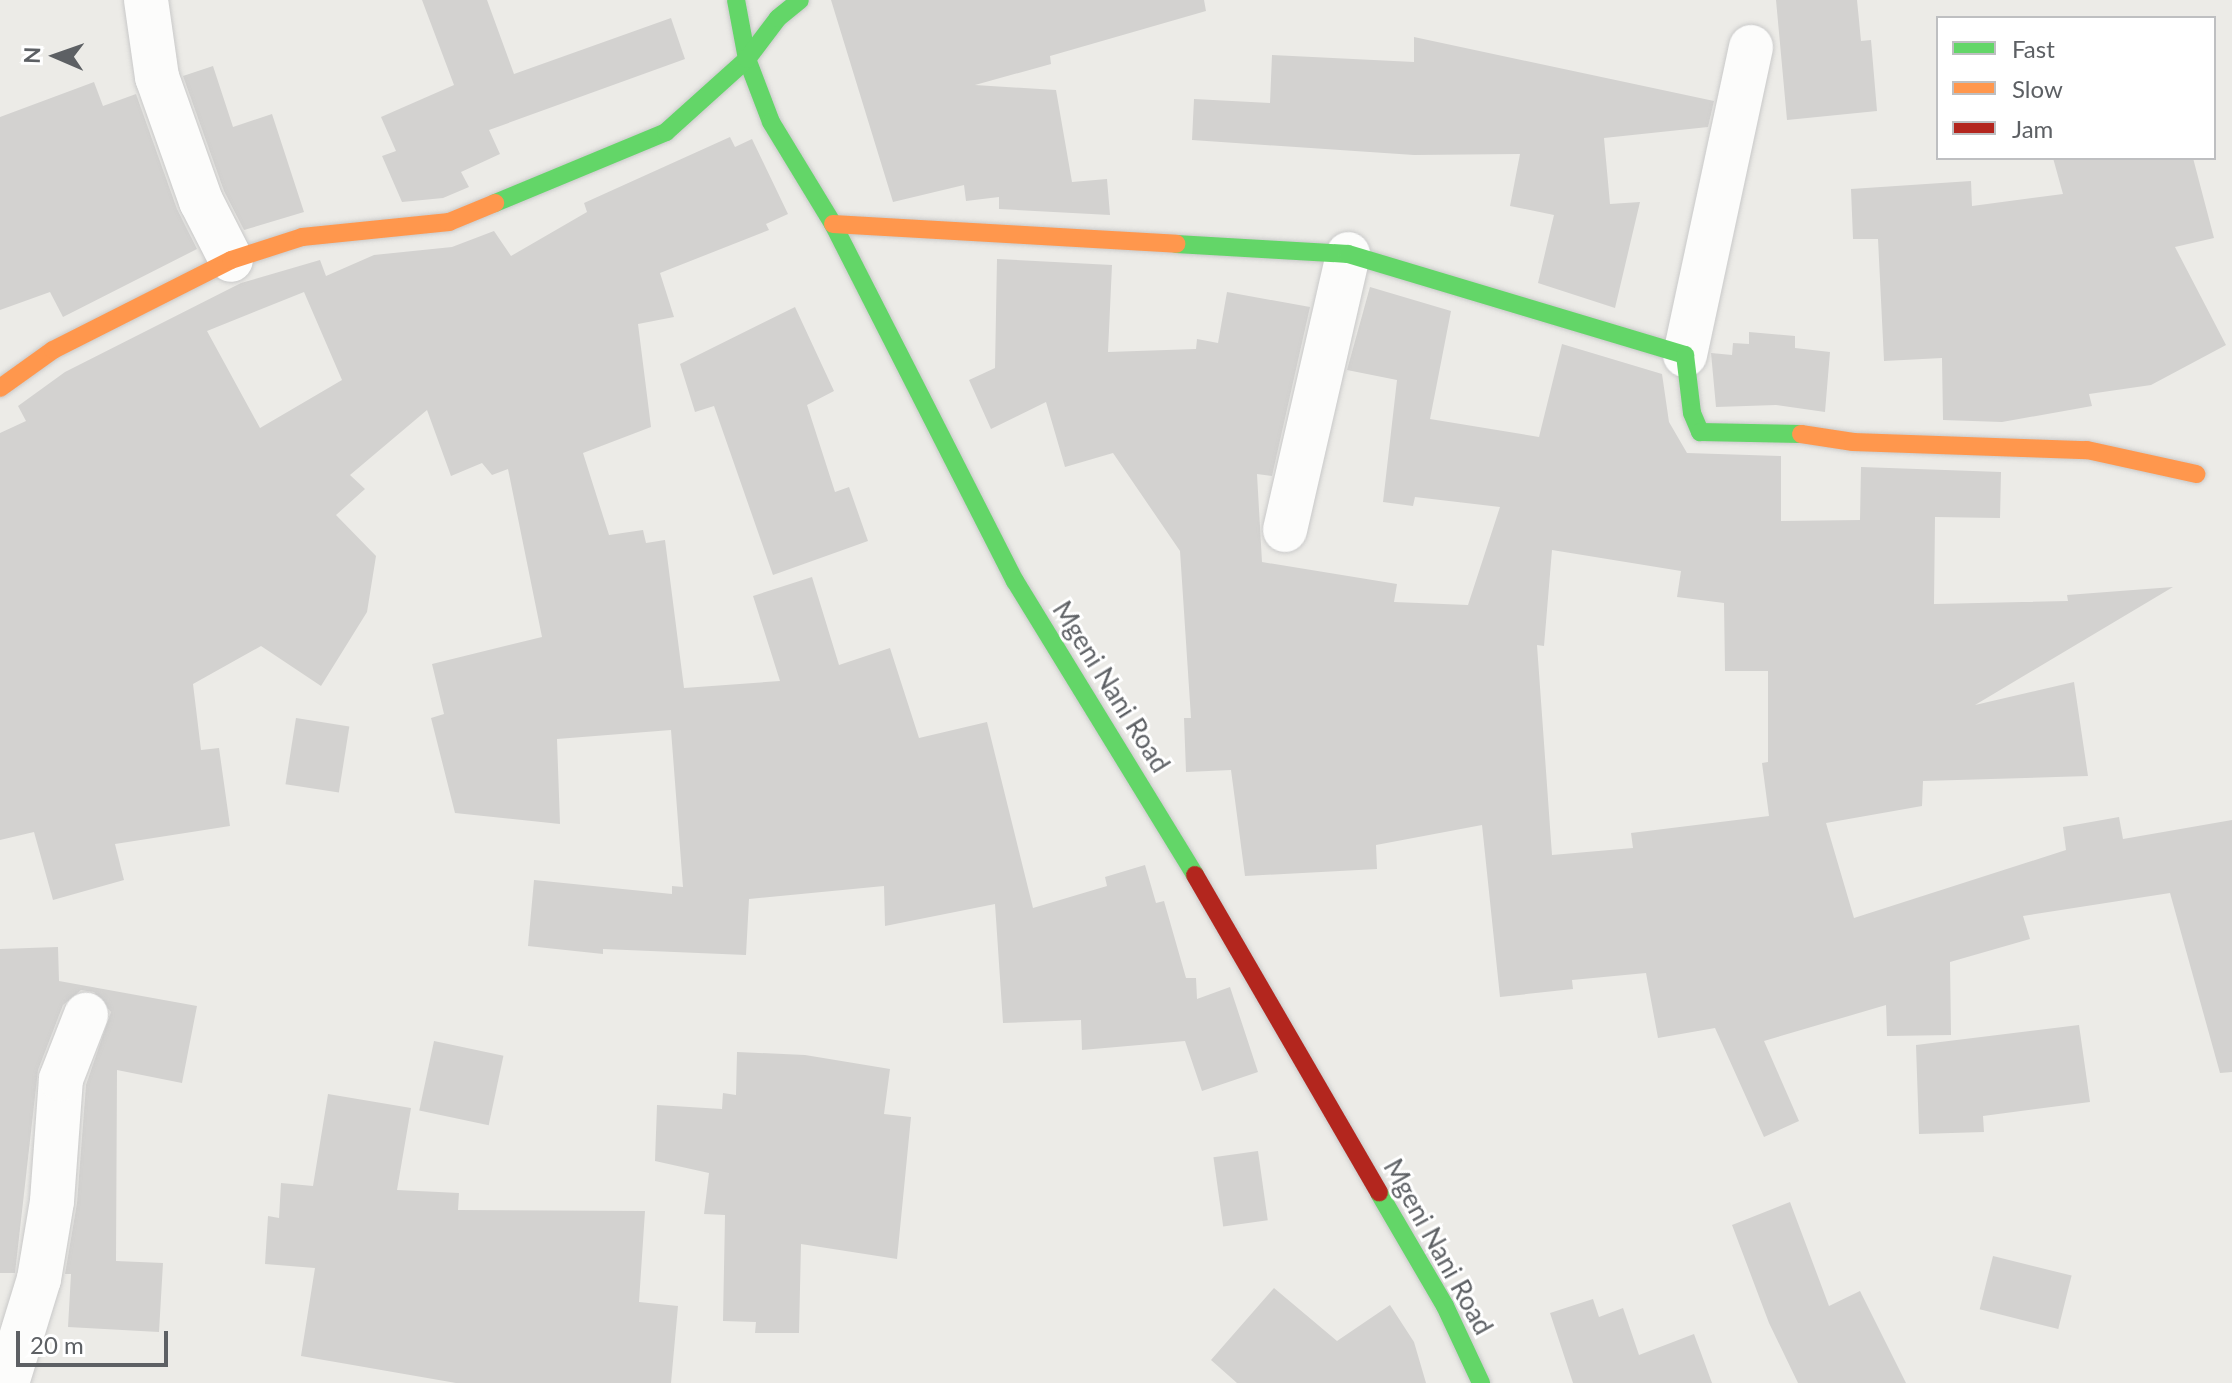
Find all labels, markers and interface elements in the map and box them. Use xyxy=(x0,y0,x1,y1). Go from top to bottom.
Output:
north arrow xyxy=(16,16,96,96)
legend xyxy=(1936,16,2216,160)
text: Fast xyxy=(2012,34,2055,63)
text: N xyxy=(18,46,45,64)
text: Slow xyxy=(2012,74,2063,103)
text: Jam xyxy=(2012,114,2053,143)
street label: Mgeni Nani Road xyxy=(1046,596,1176,778)
street label: Mgeni Nani Road xyxy=(1377,1154,1499,1340)
scale bar xyxy=(20,1315,172,1365)
text: 20 m xyxy=(30,1330,84,1359)

